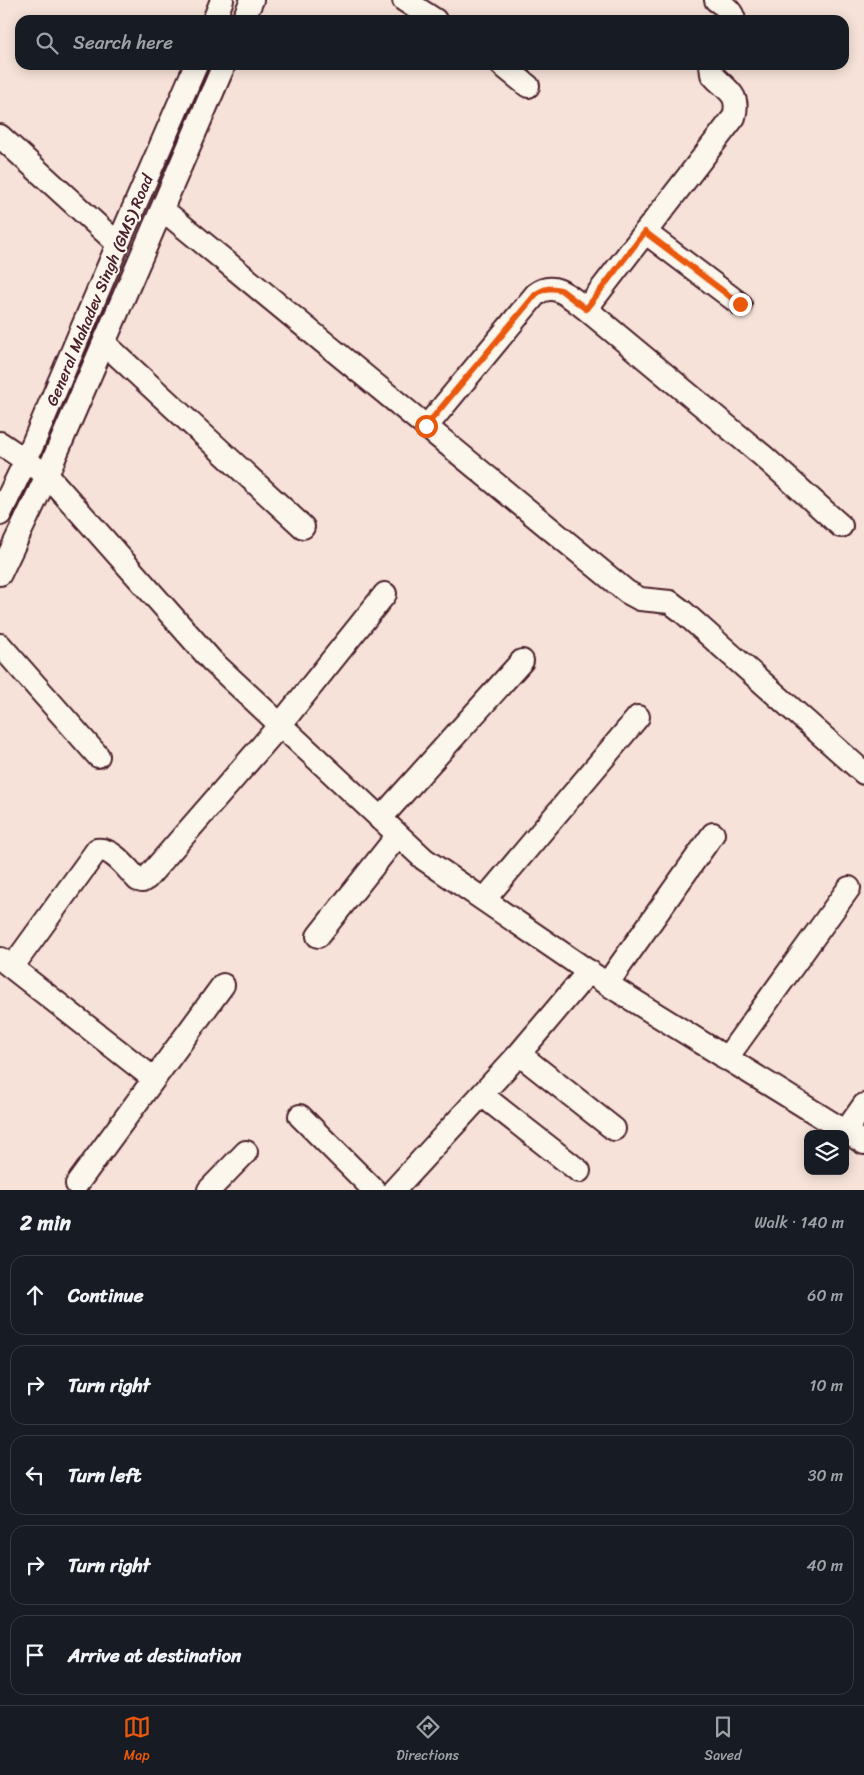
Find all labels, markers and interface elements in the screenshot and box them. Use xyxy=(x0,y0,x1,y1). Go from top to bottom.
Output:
search box xyxy=(15,15,849,70)
text: Search here xyxy=(73,26,173,59)
icon: search xyxy=(33,29,61,57)
street label: General Mahadev Singh (GMS) Road xyxy=(37,168,162,411)
route end xyxy=(729,293,752,316)
route start xyxy=(415,415,438,438)
map controls xyxy=(804,1130,849,1175)
button: layers xyxy=(804,1130,849,1175)
text: 2 min xyxy=(20,1204,71,1242)
text: Walk · 140 m xyxy=(755,1208,844,1237)
text: Continue xyxy=(68,1279,144,1312)
icon: ahead xyxy=(21,1281,49,1309)
text: 60 m xyxy=(807,1281,843,1310)
text: Turn right xyxy=(68,1369,150,1402)
icon: right xyxy=(21,1371,49,1399)
text: 10 m xyxy=(810,1371,843,1400)
text: Turn left xyxy=(68,1459,141,1492)
icon: left xyxy=(21,1461,49,1489)
text: 30 m xyxy=(808,1461,843,1490)
text: Turn right xyxy=(68,1549,150,1582)
icon: right xyxy=(21,1551,49,1579)
text: 40 m xyxy=(806,1551,843,1580)
text: Arrive at destination xyxy=(68,1639,241,1672)
icon: arrive xyxy=(21,1641,49,1669)
tab: Map xyxy=(123,1713,151,1768)
tab: Directions xyxy=(396,1713,459,1768)
tab: Saved xyxy=(704,1713,741,1768)

